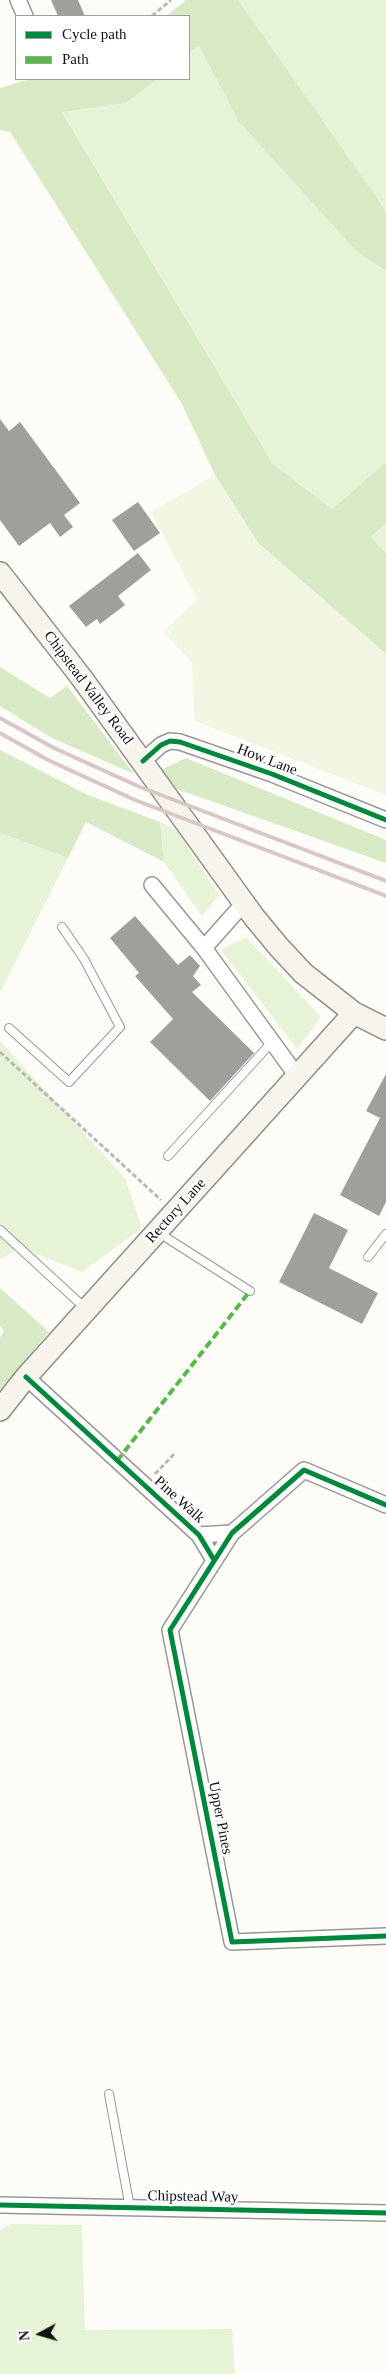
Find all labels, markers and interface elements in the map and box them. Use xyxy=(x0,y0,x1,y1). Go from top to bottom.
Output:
legend xyxy=(15,15,190,80)
text: Cycle path xyxy=(62,26,127,42)
text: Path xyxy=(62,51,89,67)
street label: Chipstead Valley Road xyxy=(39,628,137,748)
street label: How Lane xyxy=(234,740,300,780)
street label: Rectory Lane xyxy=(142,1175,210,1247)
street label: Pine Walk xyxy=(150,1473,208,1527)
street label: Upper Pines xyxy=(204,1780,236,1856)
street label: Chipstead Way xyxy=(147,2187,239,2207)
north arrow xyxy=(15,2309,65,2359)
text: N xyxy=(17,2330,33,2341)

